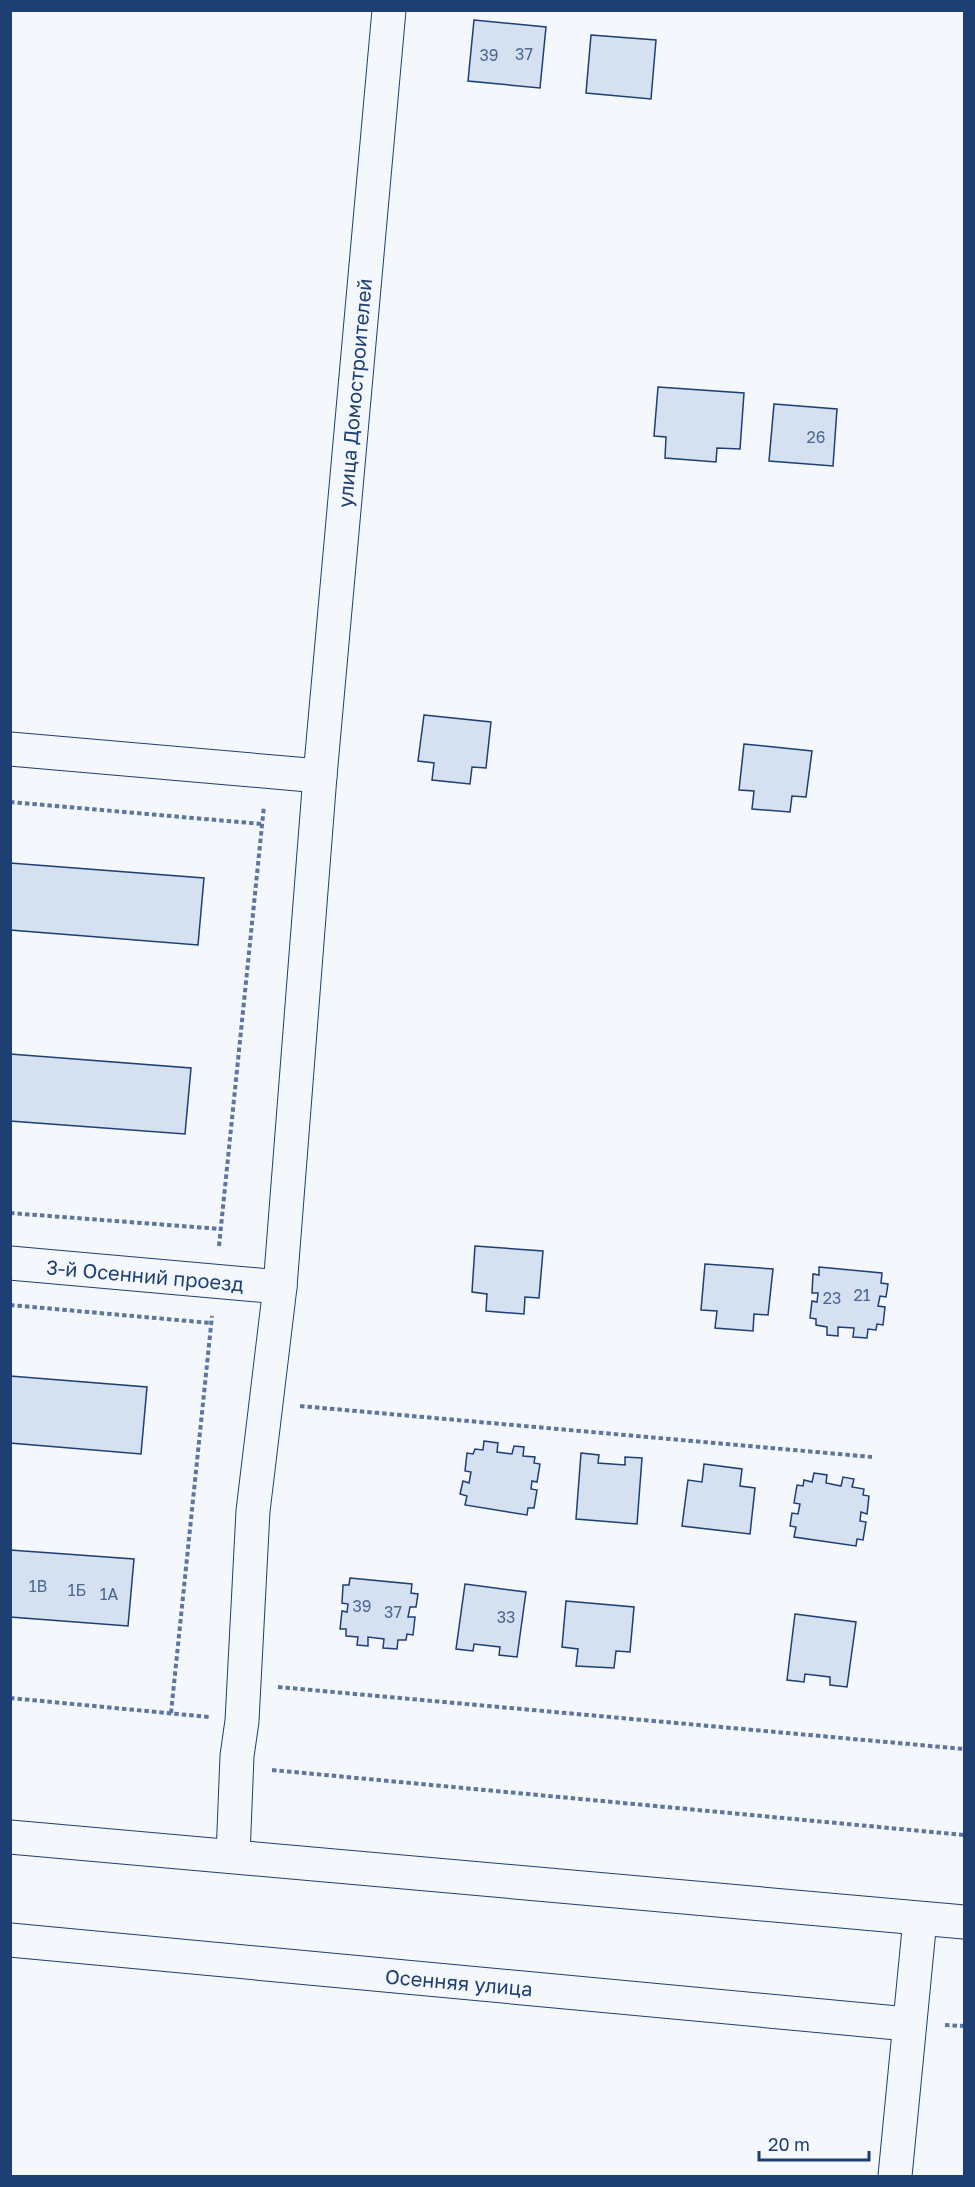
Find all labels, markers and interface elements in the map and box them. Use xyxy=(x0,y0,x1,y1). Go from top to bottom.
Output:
house number: 37 xyxy=(515,44,533,64)
house number: 39 xyxy=(479,45,499,65)
street label: улица Домостроителей xyxy=(332,277,376,509)
house number: 26 xyxy=(807,427,825,447)
street label: 3-й Осенний проезд xyxy=(45,1254,245,1296)
house number: 21 xyxy=(853,1285,871,1305)
house number: 23 xyxy=(823,1288,841,1308)
house number: 1В xyxy=(29,1576,47,1596)
house number: 1Б xyxy=(68,1580,86,1600)
house number: 1А xyxy=(100,1584,119,1604)
house number: 39 xyxy=(352,1596,372,1616)
house number: 37 xyxy=(384,1602,402,1622)
house number: 33 xyxy=(497,1607,515,1627)
street label: Осенняя улица xyxy=(384,1964,534,2000)
scale bar xyxy=(759,2124,868,2162)
text: 20 m xyxy=(768,2133,810,2155)

